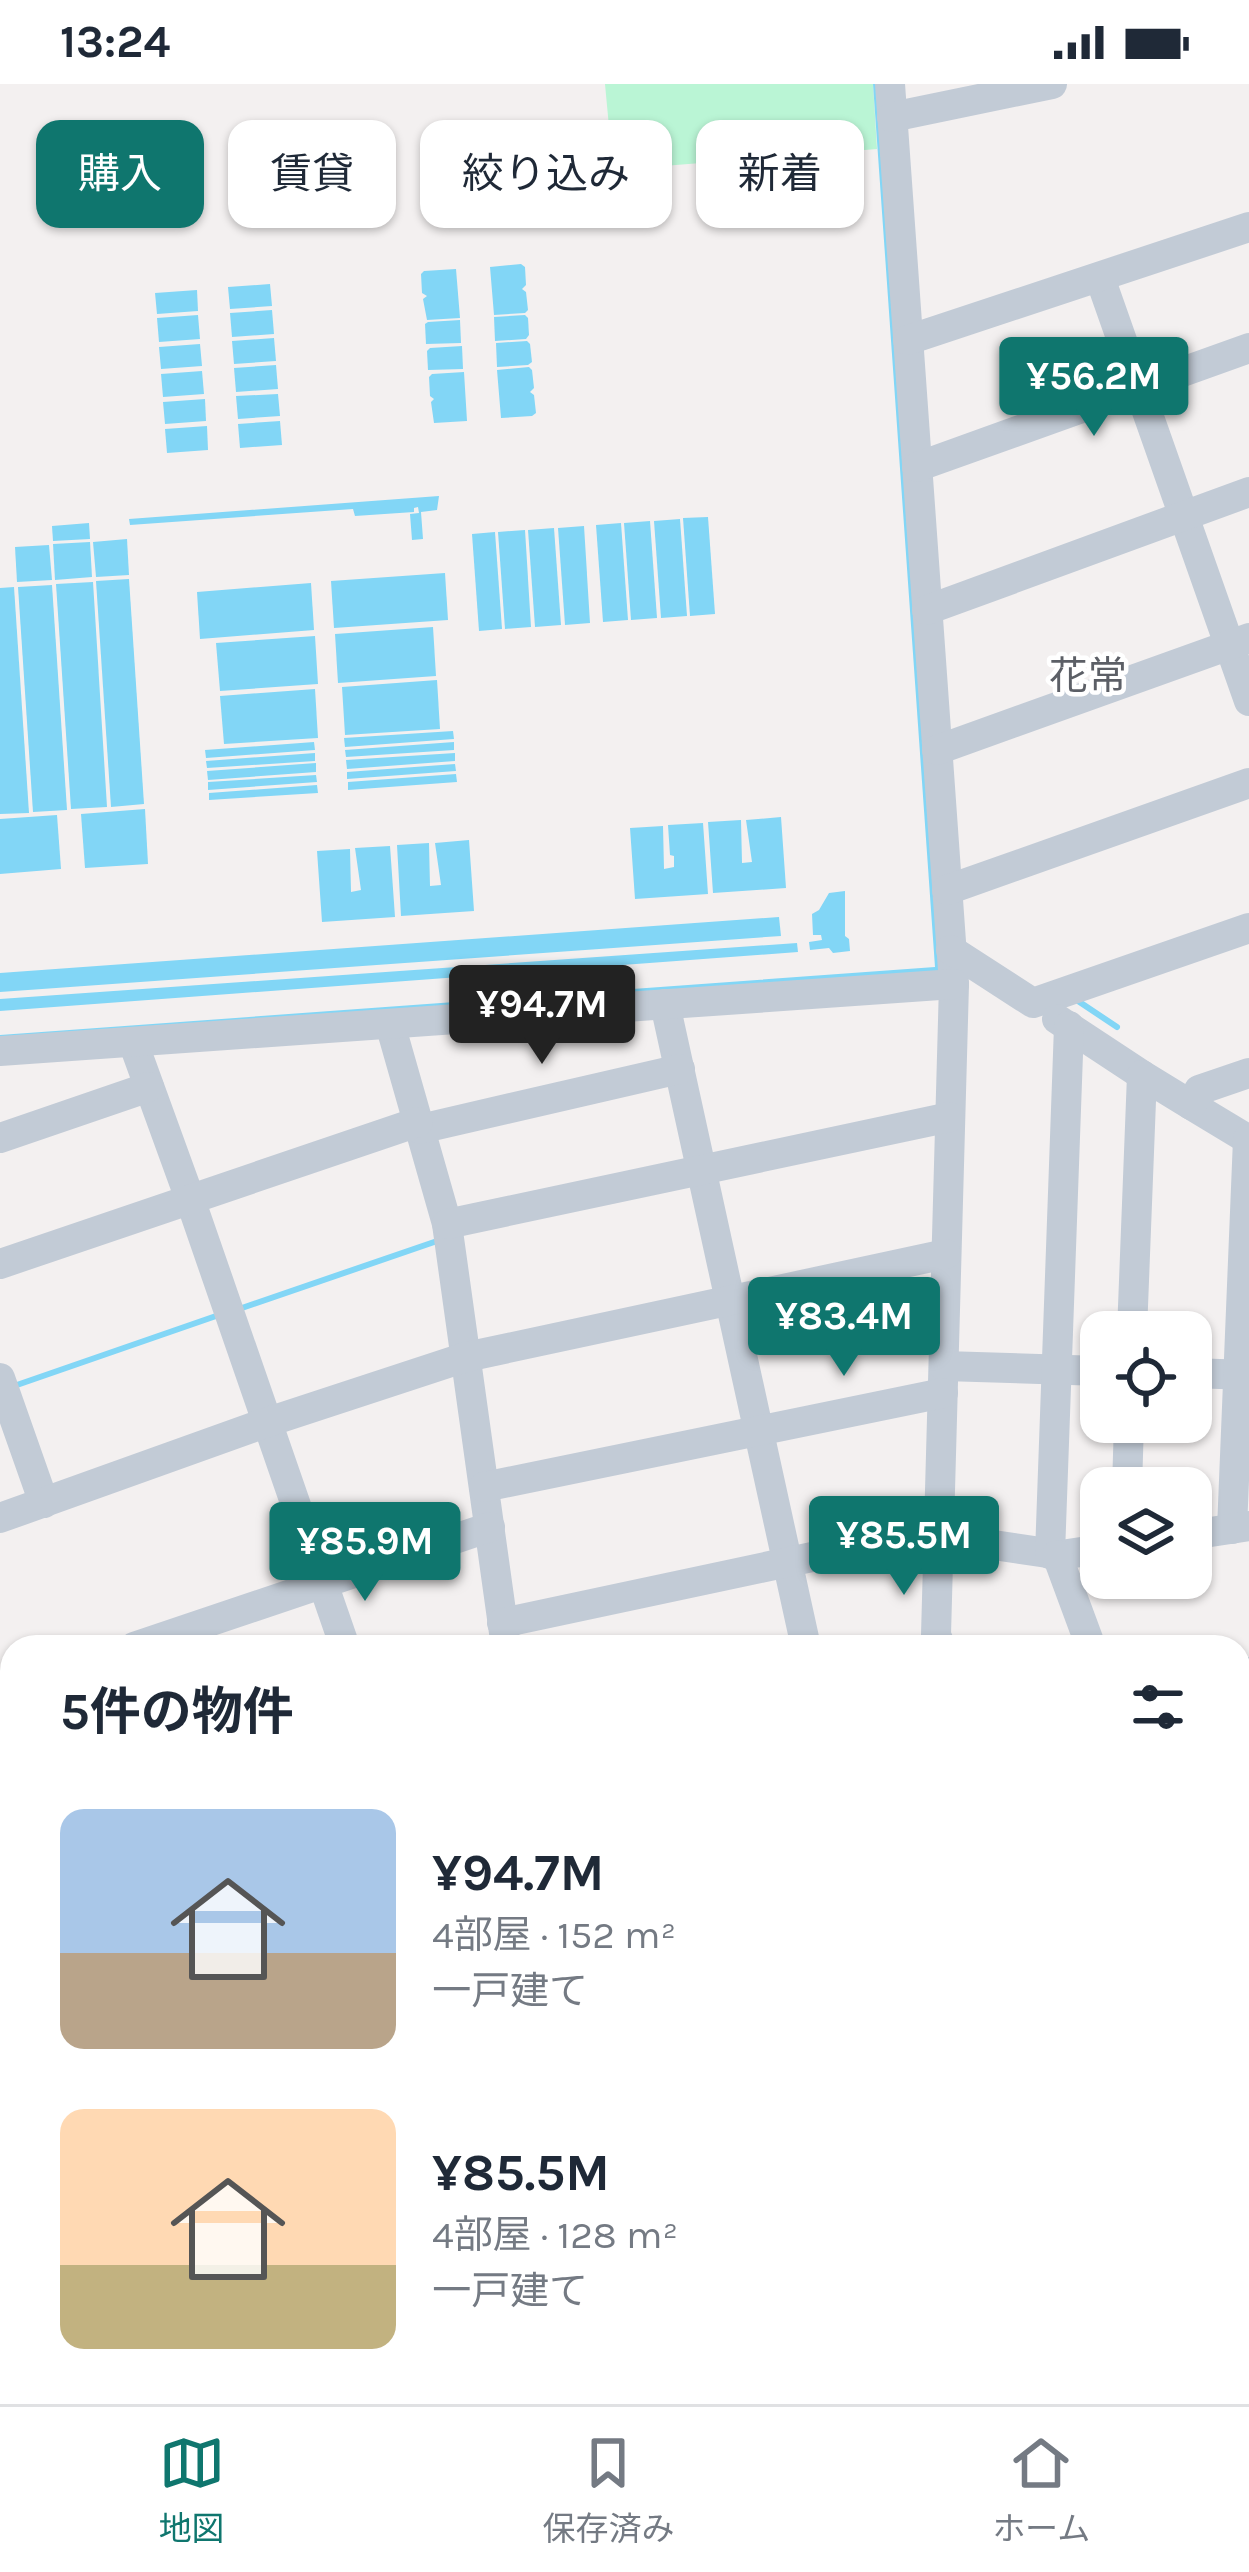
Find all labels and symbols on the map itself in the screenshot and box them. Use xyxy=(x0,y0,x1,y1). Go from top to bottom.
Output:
pin: ¥56.2M xyxy=(996,337,1192,439)
district label: 花常 xyxy=(1049,653,1127,699)
pin: ¥94.7M xyxy=(444,965,640,1067)
pin: ¥83.4M xyxy=(746,1277,942,1379)
pin: ¥85.5M xyxy=(806,1496,1002,1598)
pin: ¥85.9M xyxy=(267,1502,463,1604)

